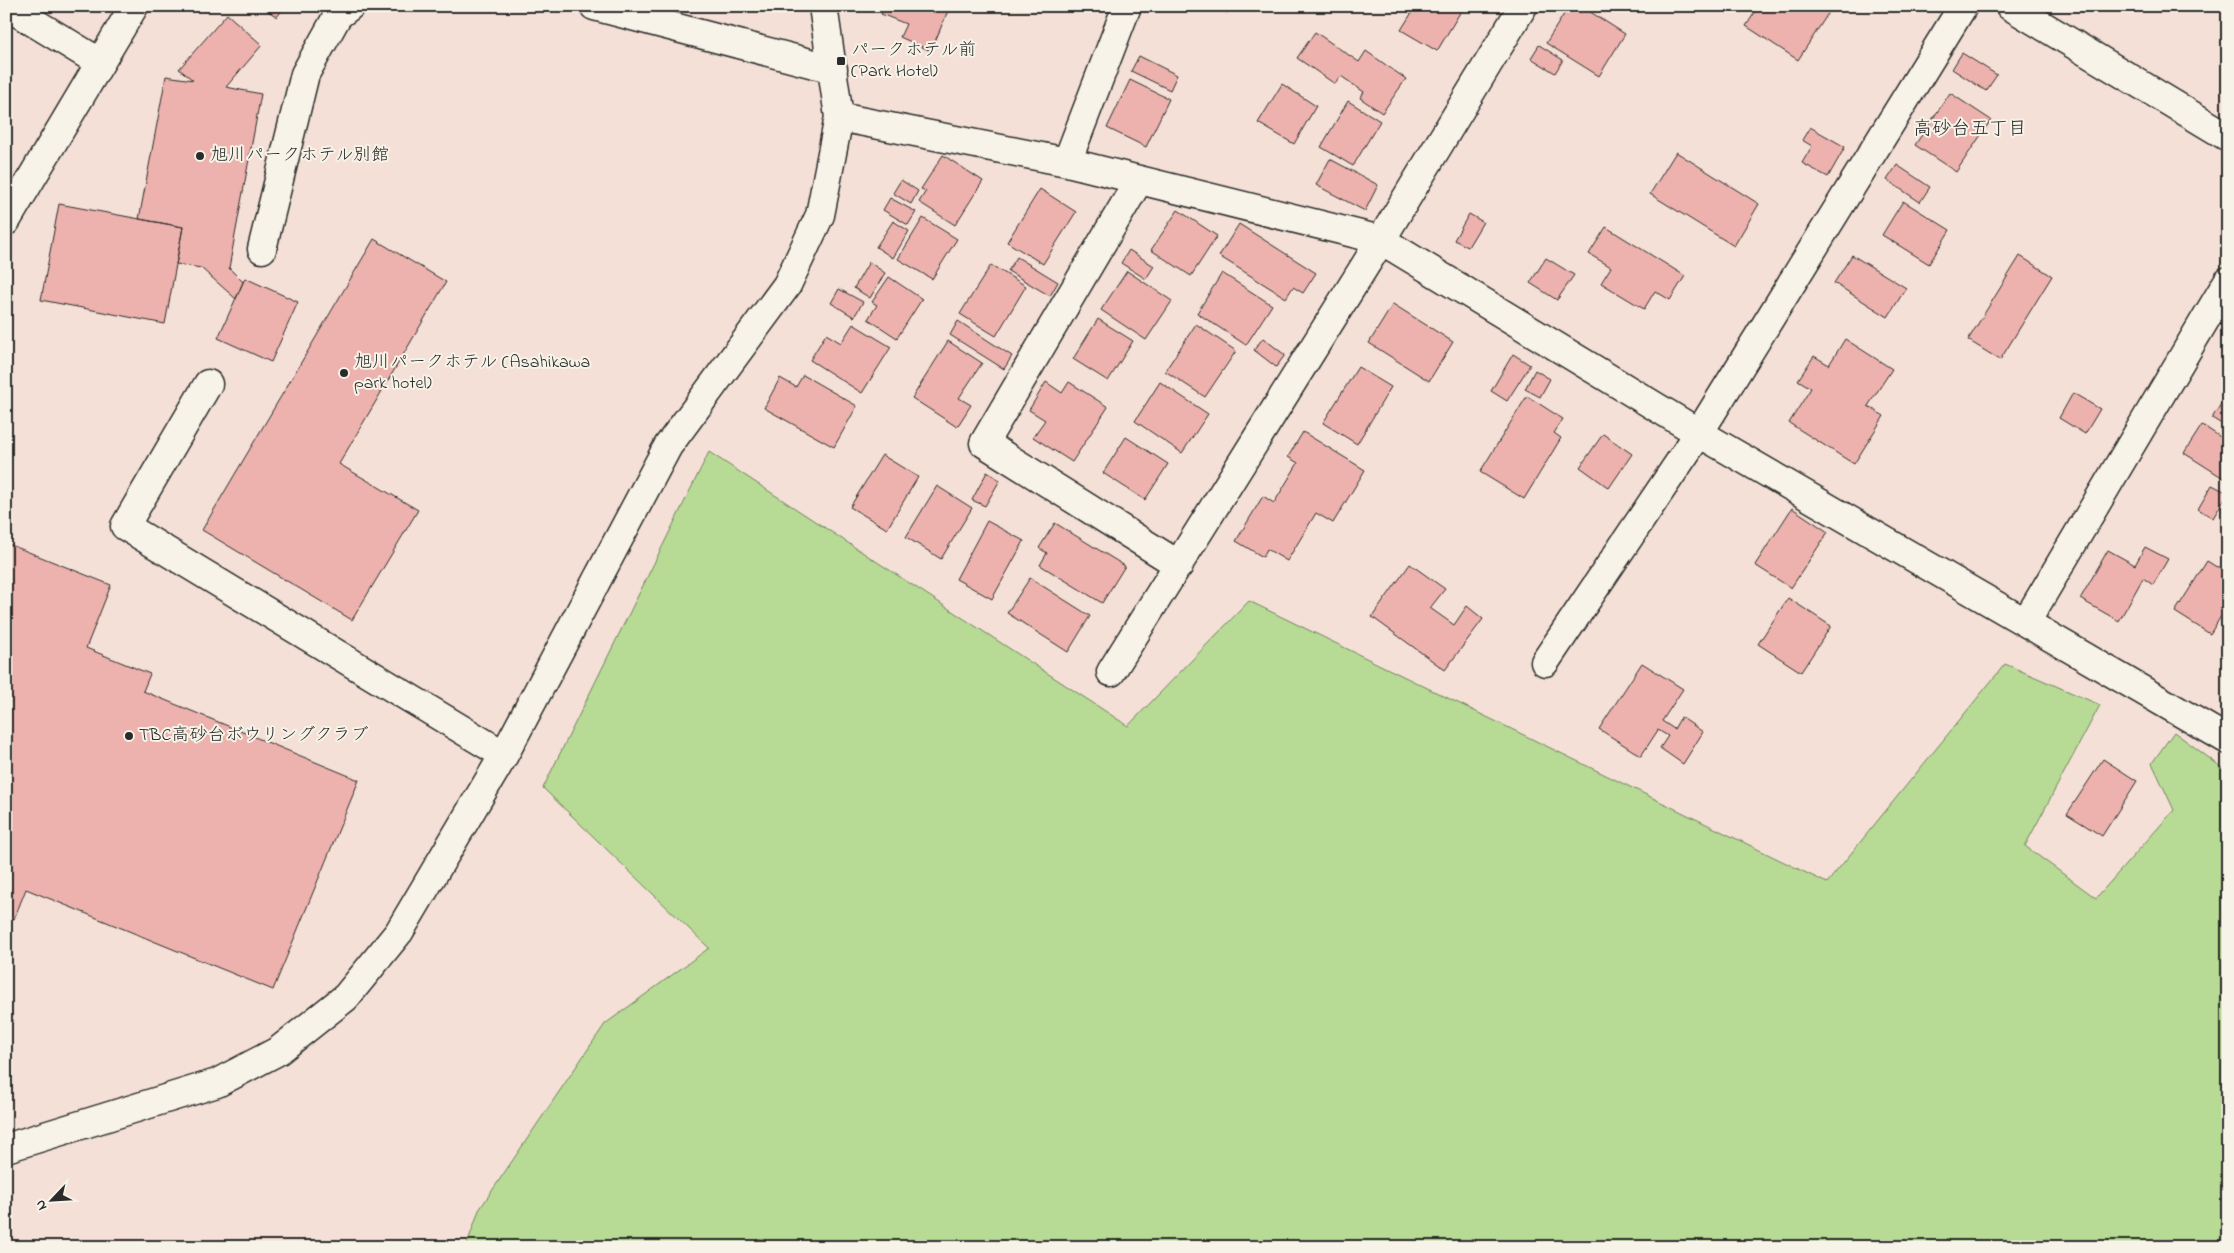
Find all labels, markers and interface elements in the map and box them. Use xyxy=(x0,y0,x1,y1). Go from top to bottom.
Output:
place label: パークホテル前 (Park Hotel) xyxy=(851,38,976,85)
marker: パークホテル前 (Park Hotel) xyxy=(835,55,847,67)
district label: 高砂台五丁目 xyxy=(1913,116,2027,143)
place label: 旭川パークホテル別館 xyxy=(210,143,389,169)
marker: 旭川パークホテル別館 xyxy=(194,150,206,162)
place label: 旭川パークホテル (Asahikawa park hotel) xyxy=(354,350,590,397)
marker: 旭川パークホテル (Asahikawa park hotel) xyxy=(338,367,350,379)
place label: TBC高砂台ボウリングクラブ xyxy=(139,723,369,749)
marker: TBC高砂台ボウリングクラブ xyxy=(123,730,135,742)
north arrow xyxy=(28,1176,78,1226)
text: N xyxy=(30,1196,53,1214)

